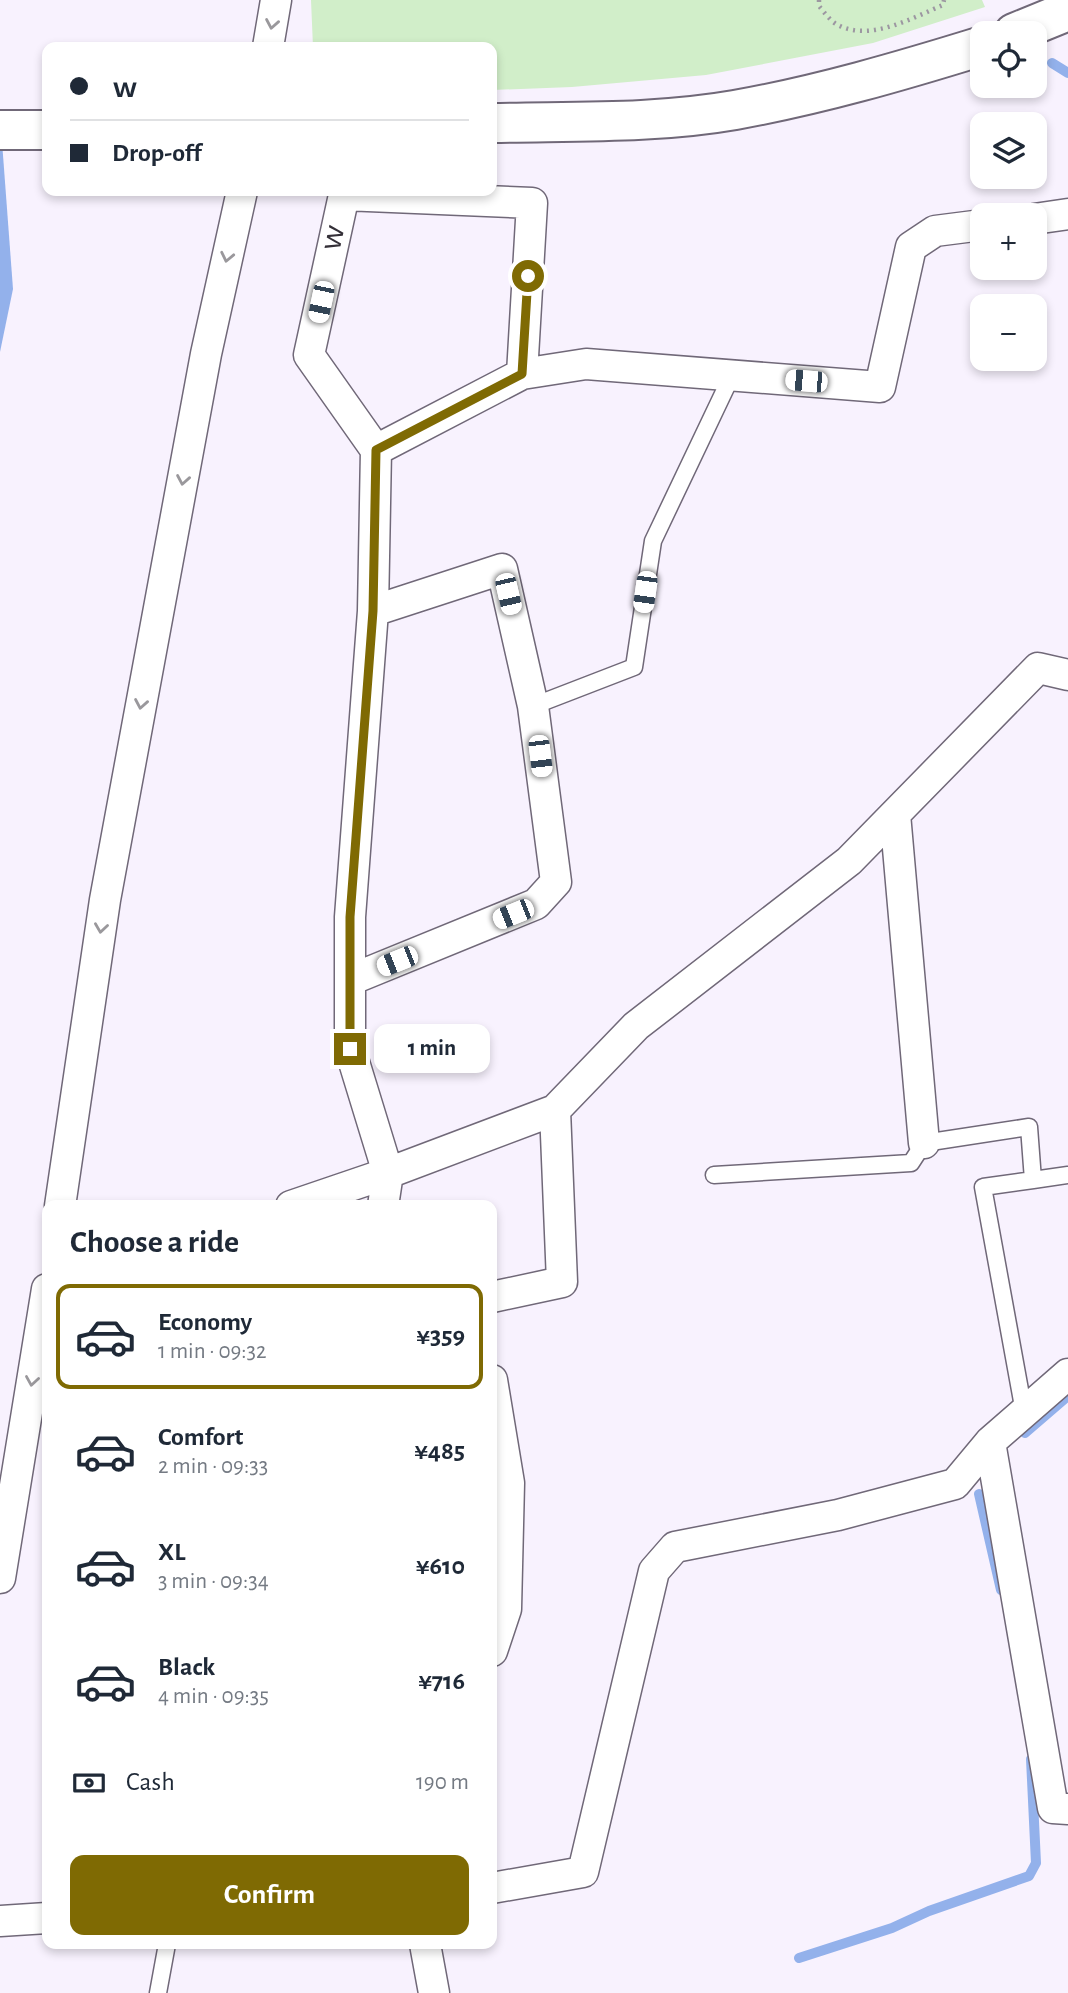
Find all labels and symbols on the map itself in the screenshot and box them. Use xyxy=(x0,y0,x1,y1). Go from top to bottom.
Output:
one-way arrow xyxy=(265,18,280,30)
street label: ｗ xyxy=(317,221,351,255)
one-way arrow xyxy=(221,251,235,263)
route start xyxy=(512,260,544,292)
car xyxy=(307,279,336,325)
car xyxy=(785,369,828,393)
one-way arrow xyxy=(176,474,191,486)
car xyxy=(632,570,659,614)
car xyxy=(494,571,523,617)
one-way arrow xyxy=(135,698,150,710)
car xyxy=(528,734,553,778)
car xyxy=(490,896,537,932)
one-way arrow xyxy=(94,922,109,934)
car xyxy=(374,943,421,979)
callout: 1 min xyxy=(374,1024,490,1074)
route end xyxy=(334,1033,366,1065)
one-way arrow xyxy=(25,1375,40,1387)

